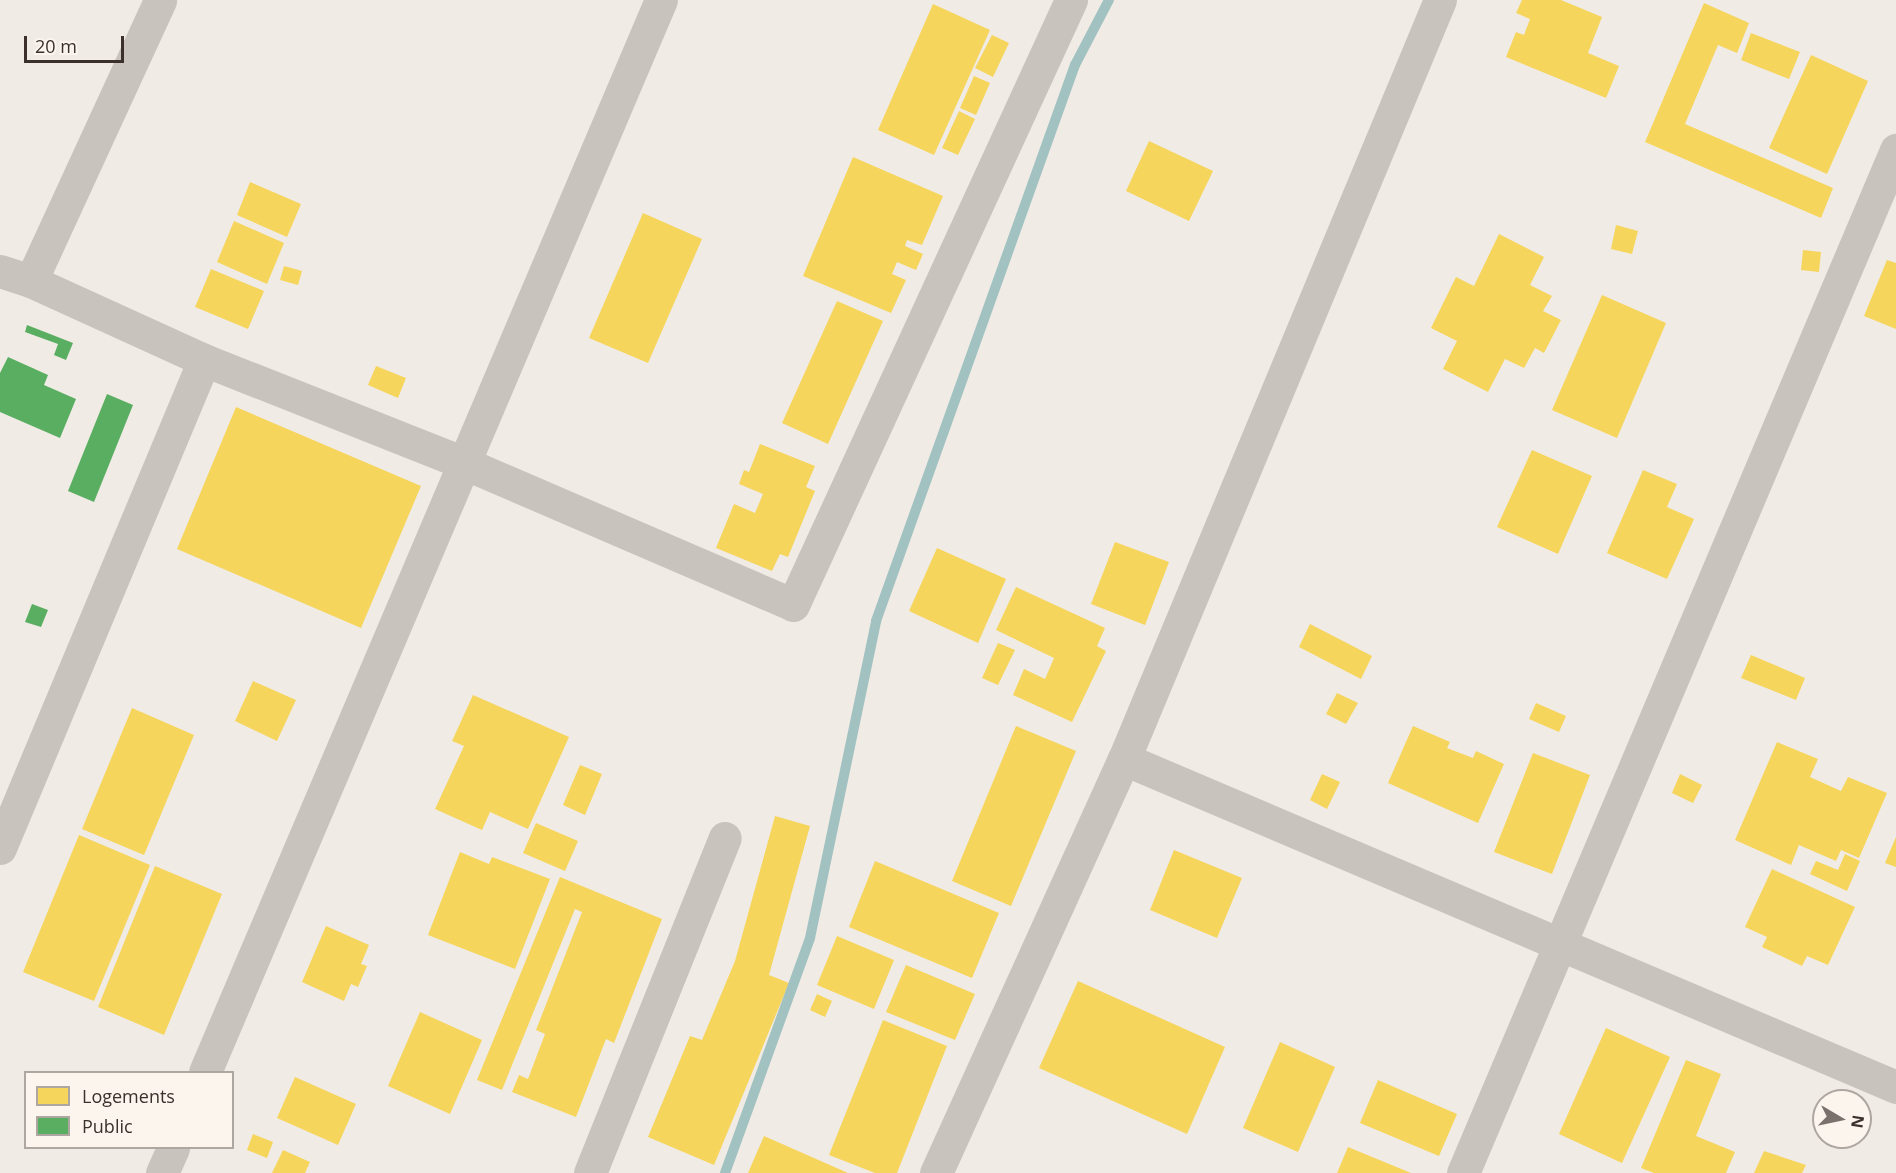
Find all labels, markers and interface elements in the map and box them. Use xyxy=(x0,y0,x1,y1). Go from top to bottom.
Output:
scale bar xyxy=(27,24,128,62)
text: 20 m xyxy=(35,34,77,58)
legend xyxy=(24,1071,234,1149)
text: Logements xyxy=(82,1084,175,1108)
north arrow xyxy=(1812,1089,1872,1149)
text: N xyxy=(1846,1113,1870,1130)
text: Public xyxy=(82,1114,133,1138)

